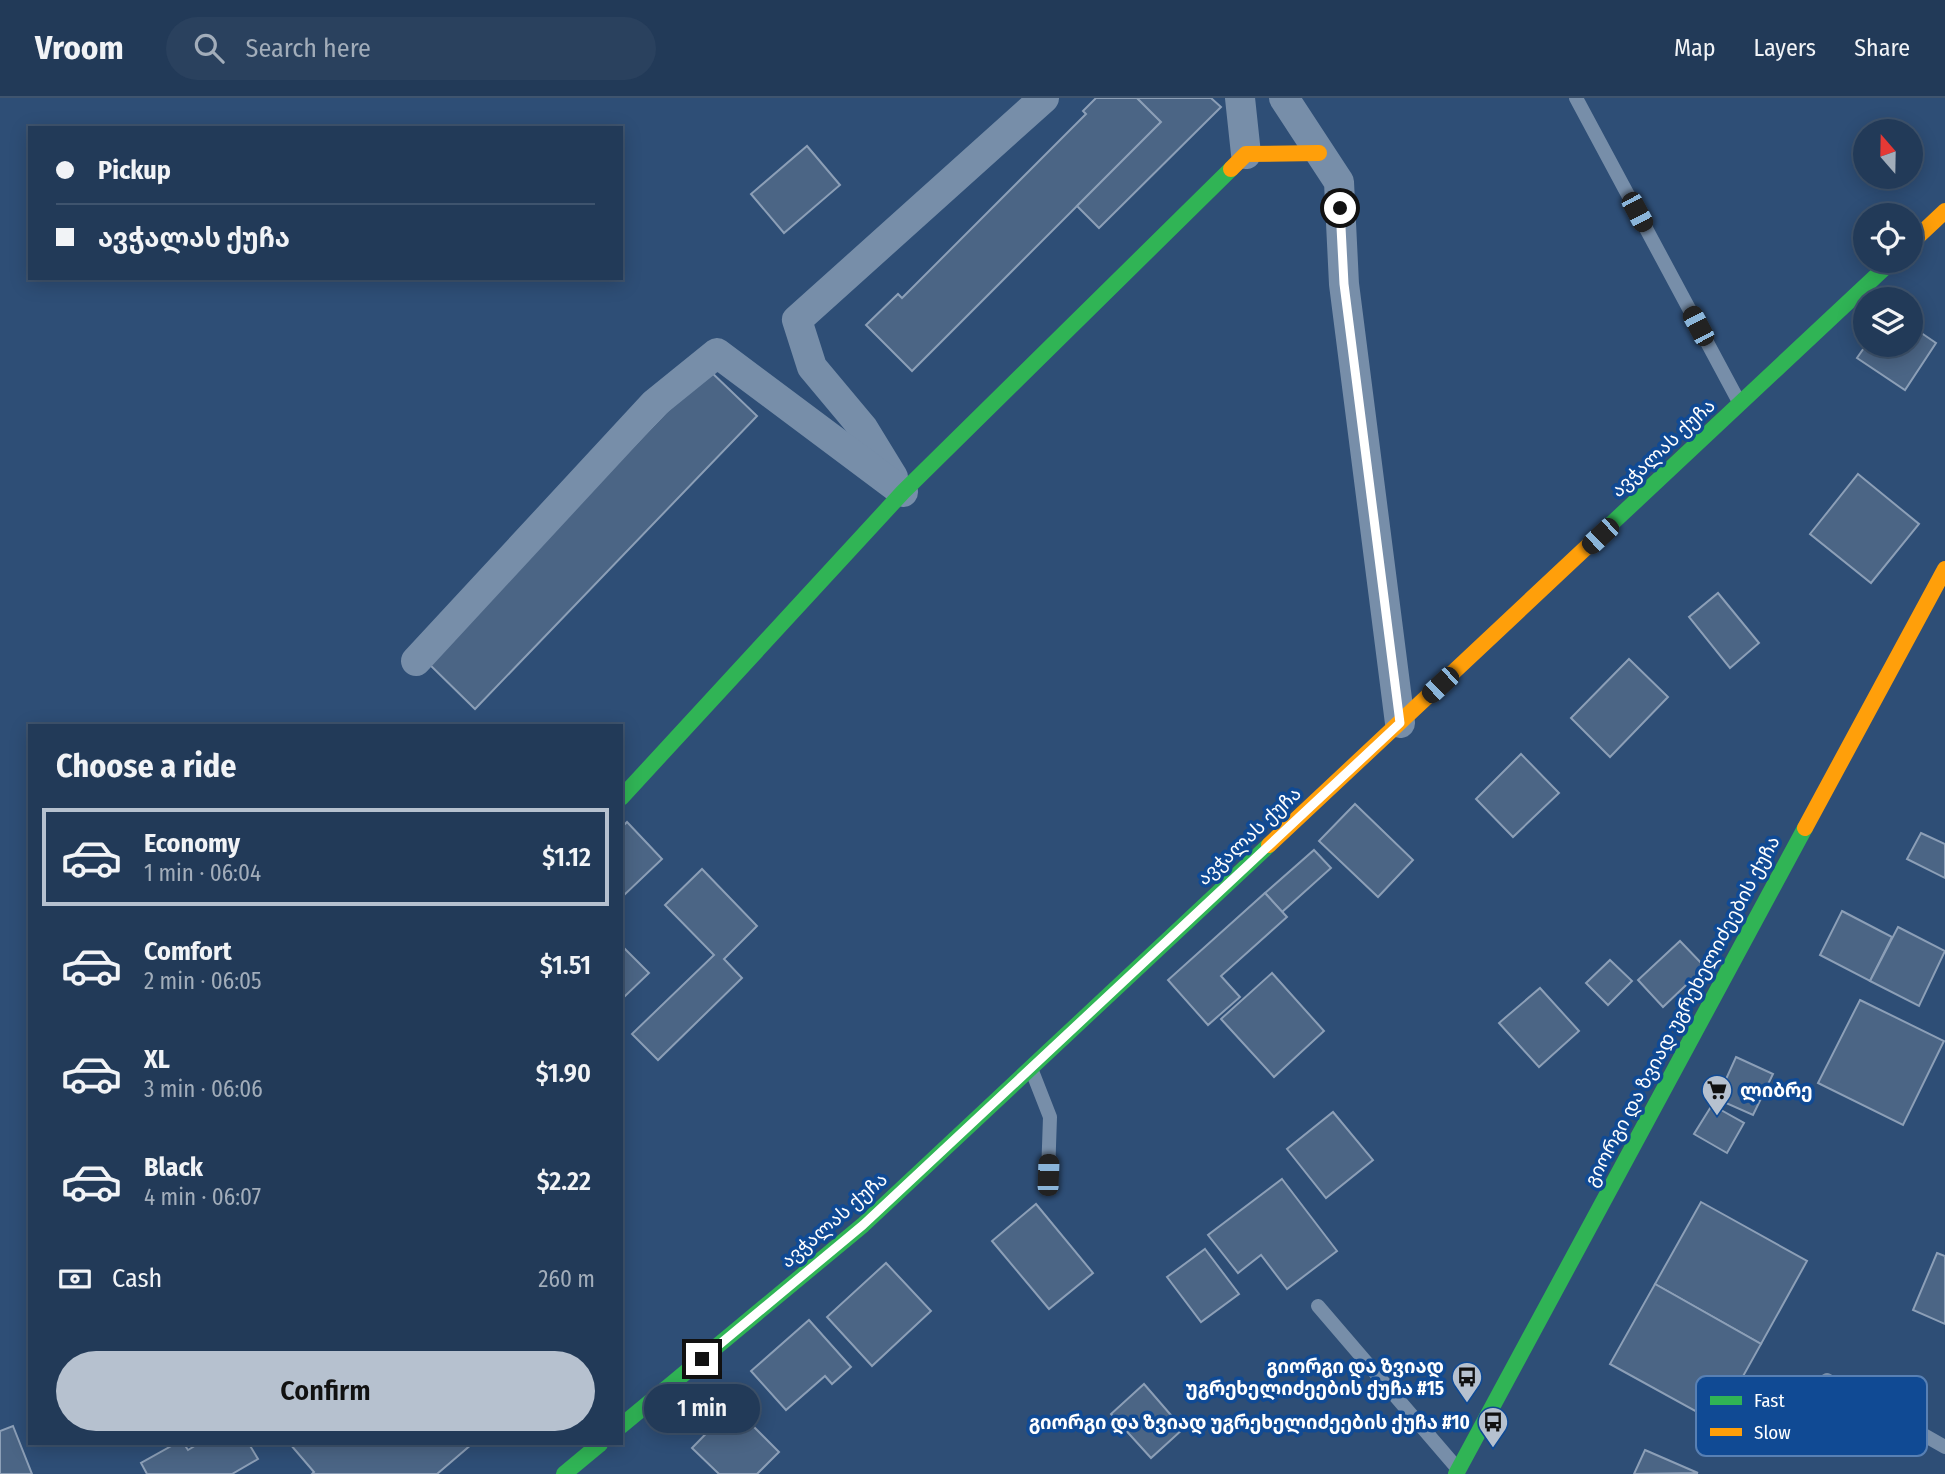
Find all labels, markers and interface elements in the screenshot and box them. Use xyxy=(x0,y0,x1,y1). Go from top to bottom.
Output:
search box xyxy=(166,17,656,80)
text: Vroom xyxy=(35,28,124,68)
icon: search xyxy=(190,29,228,67)
text: Search here xyxy=(246,33,371,64)
text: Map xyxy=(1674,34,1716,62)
text: Layers xyxy=(1754,34,1816,62)
text: Share xyxy=(1854,34,1910,62)
north arrow xyxy=(1853,119,1923,189)
map controls xyxy=(1853,119,1923,357)
text: Pickup xyxy=(98,155,171,186)
car xyxy=(1618,189,1657,235)
route start xyxy=(1324,192,1356,224)
button: locate xyxy=(1853,203,1923,273)
text: ავჭალას ქუჩა xyxy=(98,223,290,254)
button: layers xyxy=(1853,287,1923,357)
car xyxy=(1679,303,1718,349)
street label: ავჭალას ქუჩა xyxy=(1606,394,1720,503)
car xyxy=(1578,514,1623,558)
car xyxy=(1418,663,1463,707)
text: Choose a ride xyxy=(56,747,237,785)
street label: ავჭალას ქუჩა xyxy=(1192,782,1306,891)
icon: car xyxy=(60,826,123,889)
text: Economy xyxy=(144,828,240,859)
street label: გიორგი და ზვიად უგრეხელიძეების ქუჩა xyxy=(1579,832,1785,1191)
text: $1.12 xyxy=(542,842,591,873)
text: 1 min · 06:04 xyxy=(144,859,261,887)
icon: car xyxy=(60,934,123,997)
text: Comfort xyxy=(144,936,232,967)
text: $1.51 xyxy=(540,950,591,981)
text: 2 min · 06:05 xyxy=(144,967,262,995)
icon: car xyxy=(60,1042,123,1105)
text: XL xyxy=(144,1044,170,1075)
text: $1.90 xyxy=(536,1058,591,1089)
supermarket icon: ლიბრე xyxy=(1700,1073,1734,1117)
text: 3 min · 06:06 xyxy=(144,1075,263,1103)
place label: ლიბრე xyxy=(1740,1079,1813,1102)
icon: car xyxy=(60,1150,123,1213)
text: Black xyxy=(144,1152,203,1183)
car xyxy=(1037,1154,1060,1196)
text: $2.22 xyxy=(537,1166,591,1197)
street label: ავჭალას ქუჩა xyxy=(776,1167,893,1273)
text: 4 min · 06:07 xyxy=(144,1183,261,1211)
icon: cash xyxy=(56,1260,94,1298)
text: Cash xyxy=(112,1263,162,1294)
text: 260 m xyxy=(538,1265,595,1293)
route end xyxy=(686,1343,718,1375)
button: Confirm xyxy=(56,1351,595,1431)
place label: გიორგი და ზვიად უგრეხელიძეების ქუჩა #15 xyxy=(1185,1355,1444,1400)
bus stop icon: გიორგი და ზვიად უგრეხელიძეების ქუჩა #15 xyxy=(1450,1360,1484,1404)
legend xyxy=(1696,1376,1927,1456)
callout: 1 min xyxy=(644,1384,760,1432)
text: Fast xyxy=(1754,1389,1785,1412)
text: 1 min xyxy=(677,1394,727,1422)
bus stop icon: გიორგი და ზვიად უგრეხელიძეების ქუჩა #10 xyxy=(1476,1405,1510,1449)
place label: გიორგი და ზვიად უგრეხელიძეების ქუჩა #10 xyxy=(1029,1411,1470,1435)
text: Slow xyxy=(1754,1421,1791,1444)

